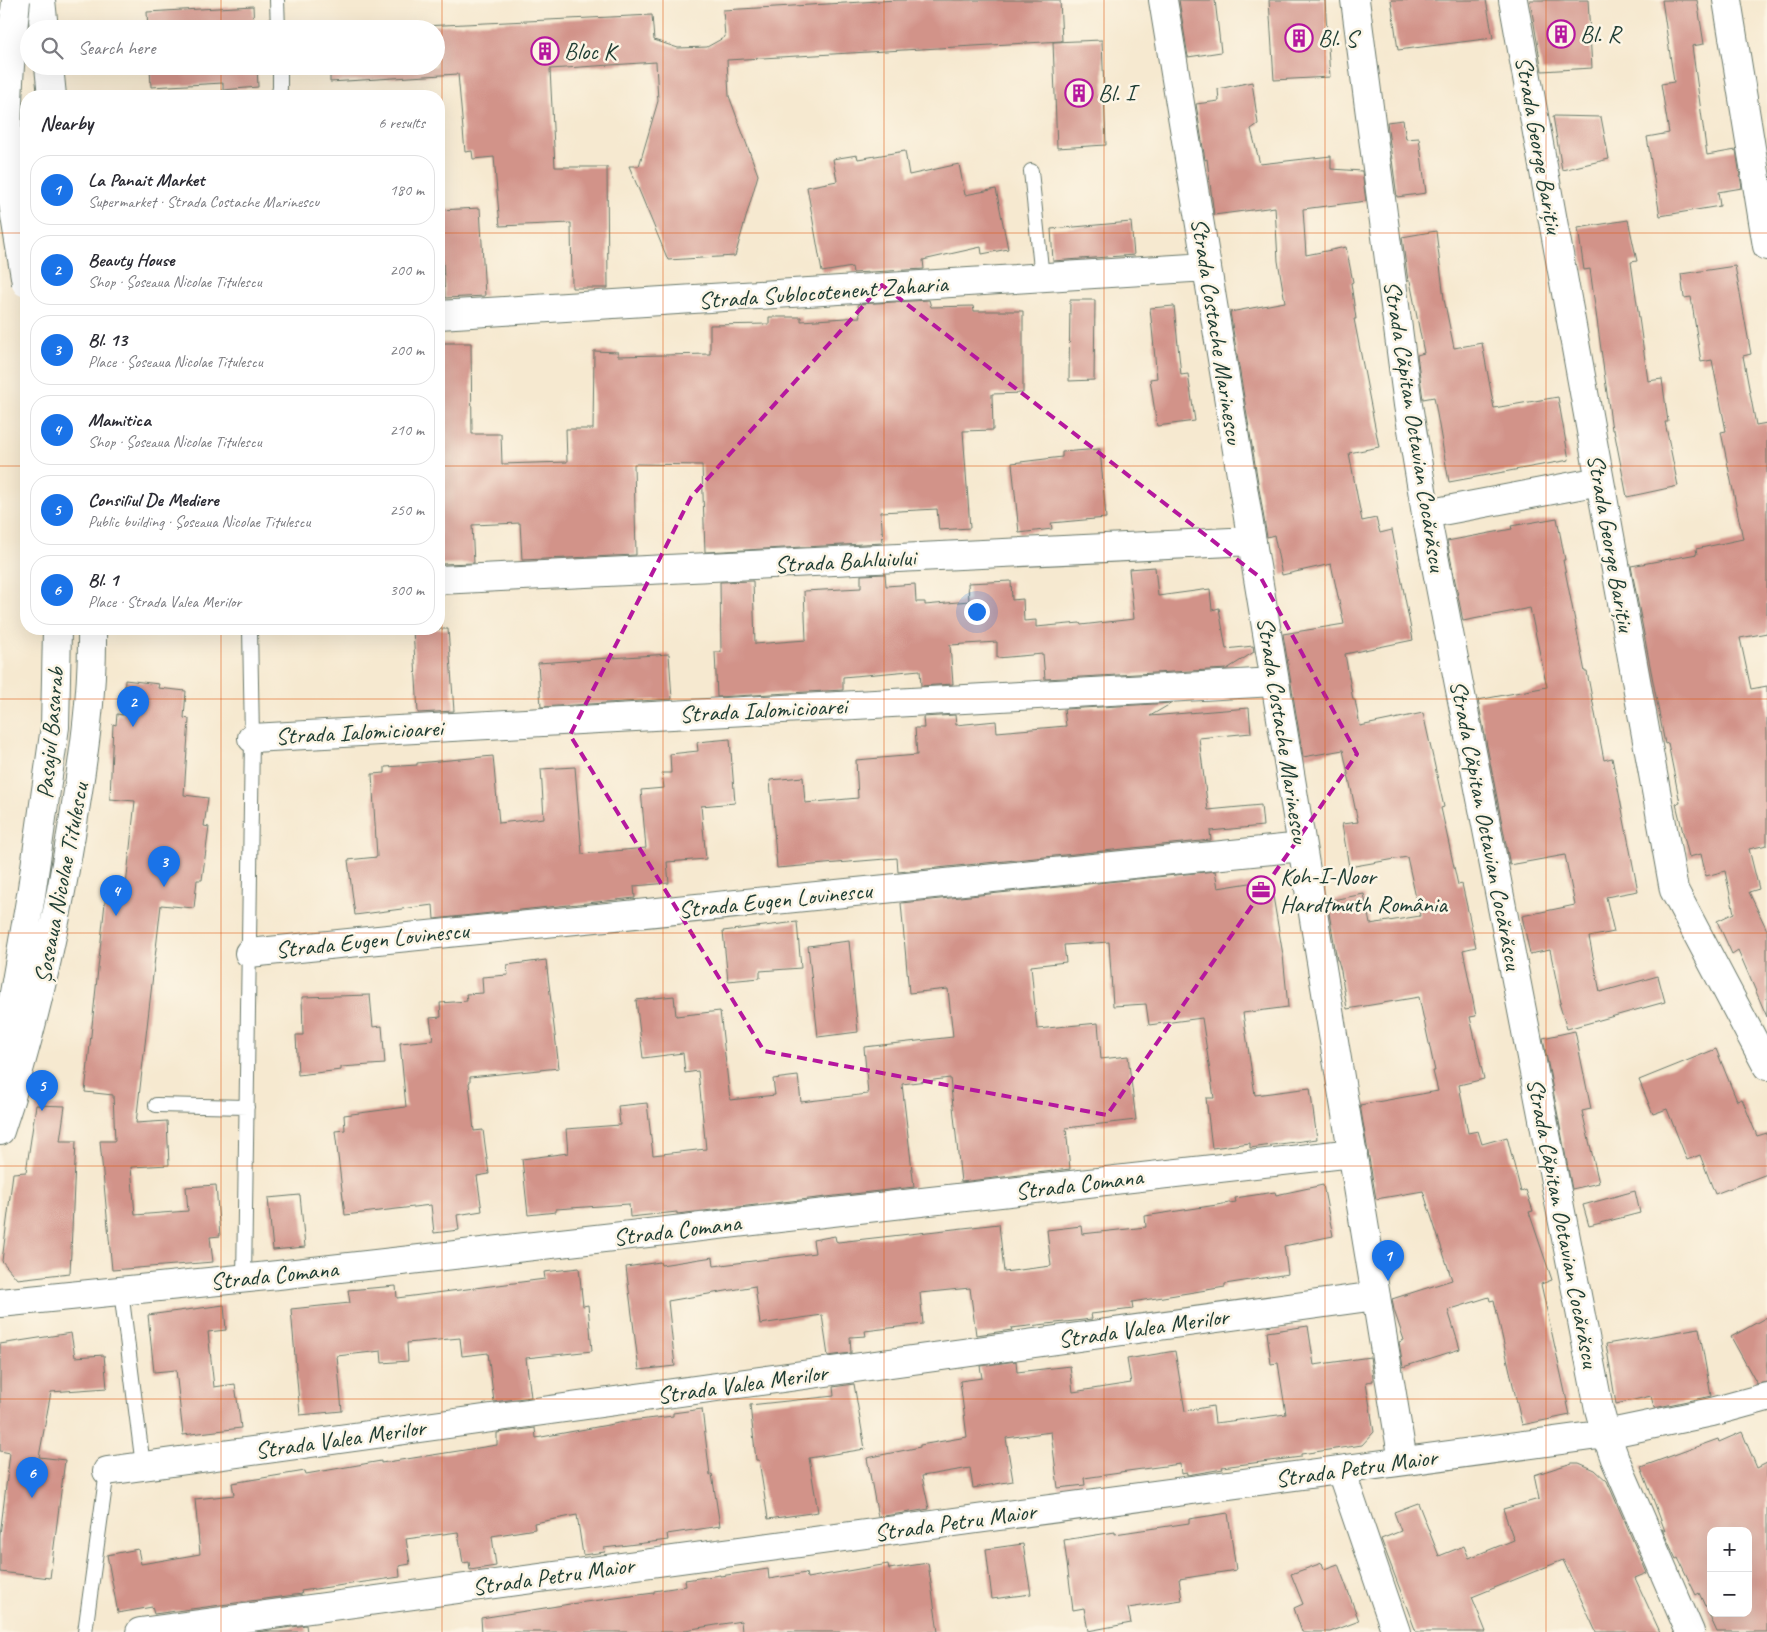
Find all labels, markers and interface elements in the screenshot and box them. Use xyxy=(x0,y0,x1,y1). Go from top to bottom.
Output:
building icon: Bl. R xyxy=(1546,19,1576,49)
place label: Bl. R xyxy=(1580,19,1623,49)
search box xyxy=(20,20,445,75)
building icon: Bl. S xyxy=(1284,23,1314,53)
place label: Bl. S xyxy=(1318,23,1361,53)
icon: search xyxy=(38,34,66,62)
text: Search here xyxy=(78,36,155,60)
building icon: Bloc K xyxy=(530,36,560,66)
place label: Bloc K xyxy=(564,36,619,66)
street label: Strada George Barițiu xyxy=(1509,54,1570,238)
building icon: Bl. I xyxy=(1064,78,1094,108)
place label: Bl. I xyxy=(1098,78,1140,108)
text: Nearby xyxy=(40,110,93,136)
text: 6 results xyxy=(378,113,425,133)
text: La Panait Market xyxy=(88,168,204,192)
text: 1 xyxy=(53,180,61,200)
text: 180 m xyxy=(390,180,424,200)
text: Supermarket · Strada Costache Marinescu xyxy=(88,192,319,212)
street label: Strada Costache Marinescu xyxy=(1184,216,1250,448)
text: Beauty House xyxy=(88,248,174,272)
text: 2 xyxy=(53,260,61,280)
text: 200 m xyxy=(390,260,424,280)
street label: Strada Sublocotenent Zaharia xyxy=(697,268,950,316)
text: Shop · Șoseaua Nicolae Titulescu xyxy=(88,272,262,292)
street label: Strada Căpitan Octavian Cocărăscu xyxy=(1377,279,1453,576)
text: Bl. 13 xyxy=(88,328,127,352)
text: 3 xyxy=(53,340,61,360)
text: 200 m xyxy=(390,340,424,360)
text: Place · Șoseaua Nicolae Titulescu xyxy=(88,352,263,372)
text: Mamitica xyxy=(88,408,151,432)
text: 4 xyxy=(53,420,61,440)
text: 210 m xyxy=(390,420,424,440)
text: Shop · Șoseaua Nicolae Titulescu xyxy=(88,432,262,452)
street label: Strada George Barițiu xyxy=(1581,452,1642,636)
text: Consiliul De Mediere xyxy=(88,488,219,512)
text: 5 xyxy=(54,500,60,520)
text: 250 m xyxy=(390,500,424,520)
text: Public building · Șoseaua Nicolae Titulescu xyxy=(88,512,310,532)
street label: Strada Bahluiului xyxy=(774,542,919,580)
text: Bl. 1 xyxy=(88,568,118,592)
text: 6 xyxy=(53,580,61,600)
text: 300 m xyxy=(390,580,424,600)
text: Place · Strada Valea Merilor xyxy=(88,592,241,612)
your location xyxy=(964,599,990,625)
street label: Strada Costache Marinescu xyxy=(1250,615,1316,847)
street label: Pasajul Basarab xyxy=(29,664,71,800)
street label: Strada Căpitan Octavian Cocărăscu xyxy=(1443,678,1529,974)
pin: 2 xyxy=(117,686,149,727)
street label: Strada Ialomicioarei xyxy=(678,691,850,729)
street label: Strada Ialomicioarei xyxy=(274,713,446,751)
street label: Șoseaua Nicolae Titulescu xyxy=(27,778,96,986)
pin: 3 xyxy=(148,846,180,887)
place label: Koh-I-Noor Hardtmuth România xyxy=(1280,861,1448,919)
pin: 4 xyxy=(100,875,132,916)
street label: Strada Eugen Lovinescu xyxy=(677,875,875,925)
office icon: Koh-I-Noor Hardtmuth România xyxy=(1246,875,1276,905)
street label: Strada Eugen Lovinescu xyxy=(274,915,472,965)
pin: 5 xyxy=(26,1070,58,1111)
street label: Strada Căpitan Octavian Cocărăscu xyxy=(1520,1076,1606,1372)
street label: Strada Comana xyxy=(1014,1161,1146,1207)
street label: Strada Comana xyxy=(612,1207,744,1253)
pin: 1 xyxy=(1372,1240,1404,1281)
street label: Strada Comana xyxy=(209,1253,341,1297)
street label: Strada Valea Merilor xyxy=(1056,1301,1232,1355)
street label: Strada Valea Merilor xyxy=(655,1357,831,1411)
street label: Strada Valea Merilor xyxy=(253,1412,429,1466)
street label: Strada Petru Maior xyxy=(1273,1441,1441,1494)
pin: 6 xyxy=(16,1457,48,1498)
street label: Strada Petru Maior xyxy=(872,1495,1040,1548)
map controls xyxy=(1707,1527,1752,1617)
button: + xyxy=(1707,1527,1752,1572)
street label: Strada Petru Maior xyxy=(470,1549,638,1602)
button: − xyxy=(1707,1572,1752,1617)

